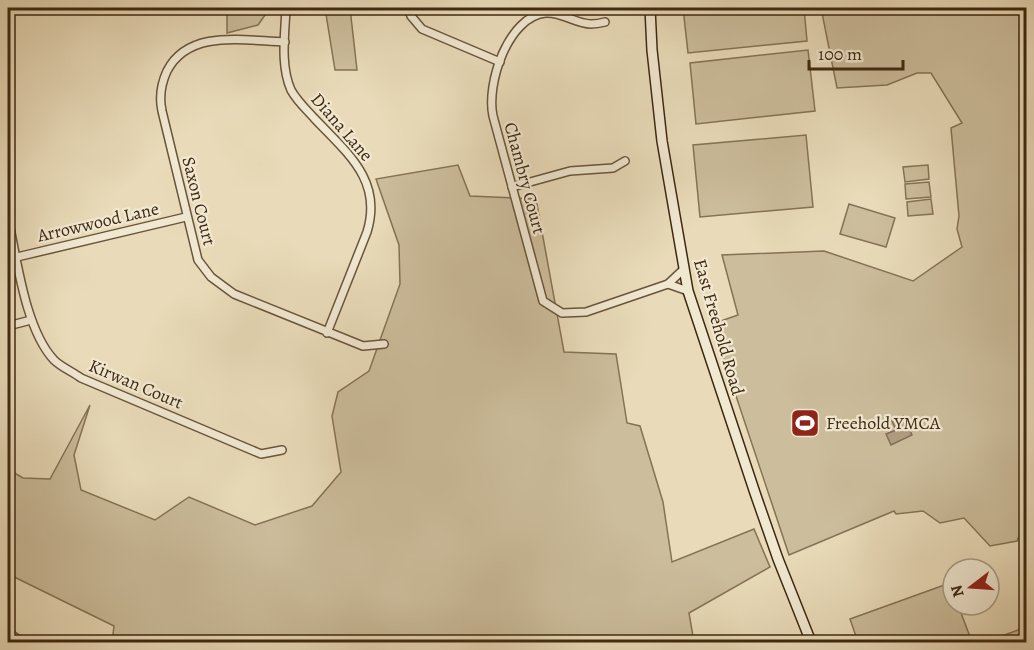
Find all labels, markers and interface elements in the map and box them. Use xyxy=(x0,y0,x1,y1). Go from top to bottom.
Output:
scale bar xyxy=(809,33,904,71)
text: 100 m xyxy=(818,42,862,66)
street label: Diana Lane xyxy=(306,88,378,166)
street label: Chambry Court xyxy=(499,120,551,237)
street label: Saxon Court xyxy=(176,154,222,248)
street label: Arrowwood Lane xyxy=(34,196,161,248)
street label: East Freehold Road xyxy=(688,256,750,398)
street label: Kirwan Court xyxy=(85,353,187,415)
sports icon: Freehold YMCA xyxy=(789,407,821,439)
place label: Freehold YMCA xyxy=(826,411,941,435)
north arrow xyxy=(941,557,1001,617)
text: N xyxy=(945,582,970,600)

